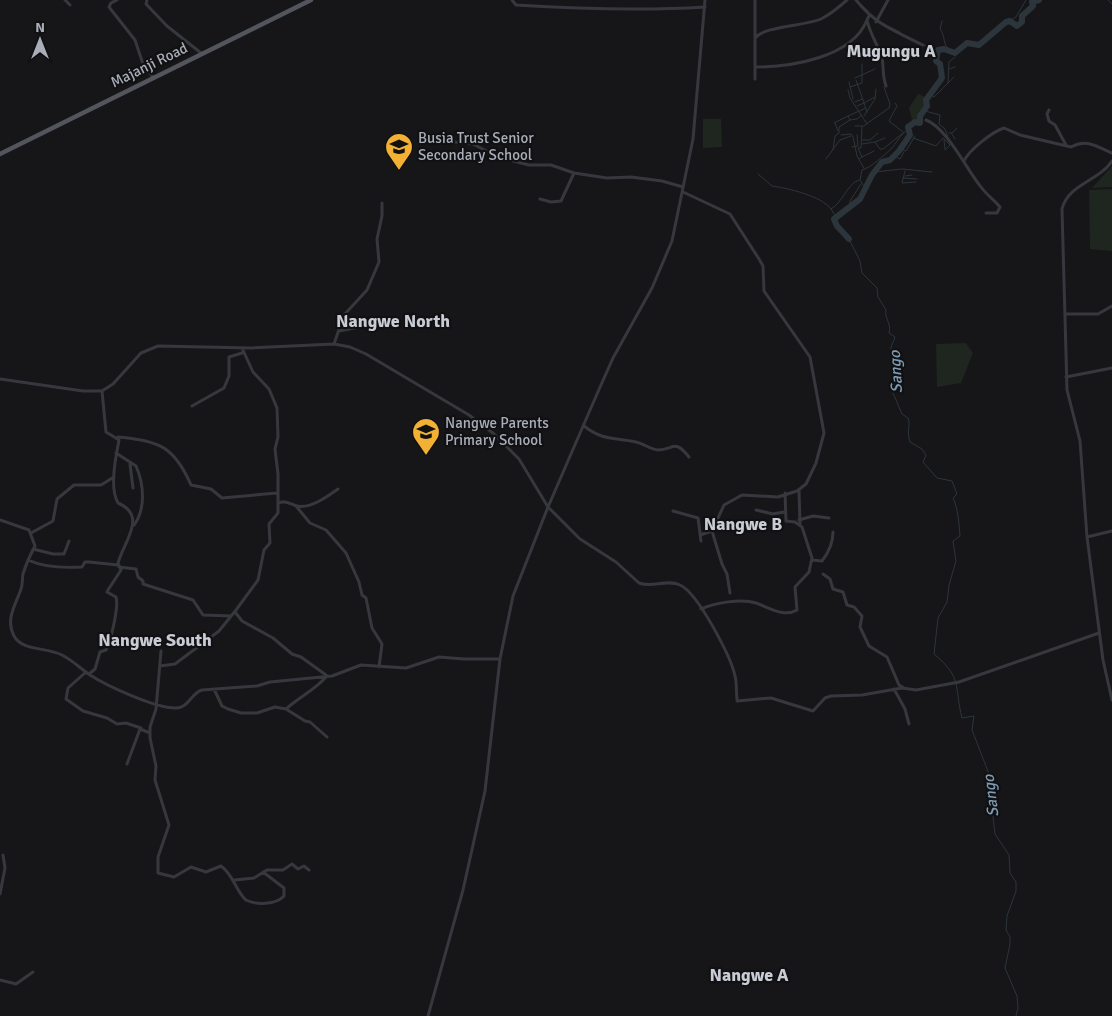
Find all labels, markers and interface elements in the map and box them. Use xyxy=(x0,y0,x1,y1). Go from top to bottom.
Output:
north arrow xyxy=(15,15,65,65)
text: N xyxy=(35,19,45,36)
street label: Majanji Road xyxy=(108,39,190,91)
district label: Mugungu A xyxy=(846,40,936,62)
place label: Busia Trust Senior Secondary School xyxy=(418,129,534,164)
school or university icon: Busia Trust Senior Secondary School xyxy=(384,132,414,171)
district label: Nangwe North xyxy=(336,310,450,332)
water label: Sango xyxy=(885,350,907,394)
place label: Nangwe Parents Primary School xyxy=(445,414,549,449)
school or university icon: Nangwe Parents Primary School xyxy=(411,417,441,456)
district label: Nangwe B xyxy=(704,513,782,535)
district label: Nangwe South xyxy=(98,629,212,651)
water label: Sango xyxy=(978,773,1004,818)
district label: Nangwe A xyxy=(709,964,789,986)

